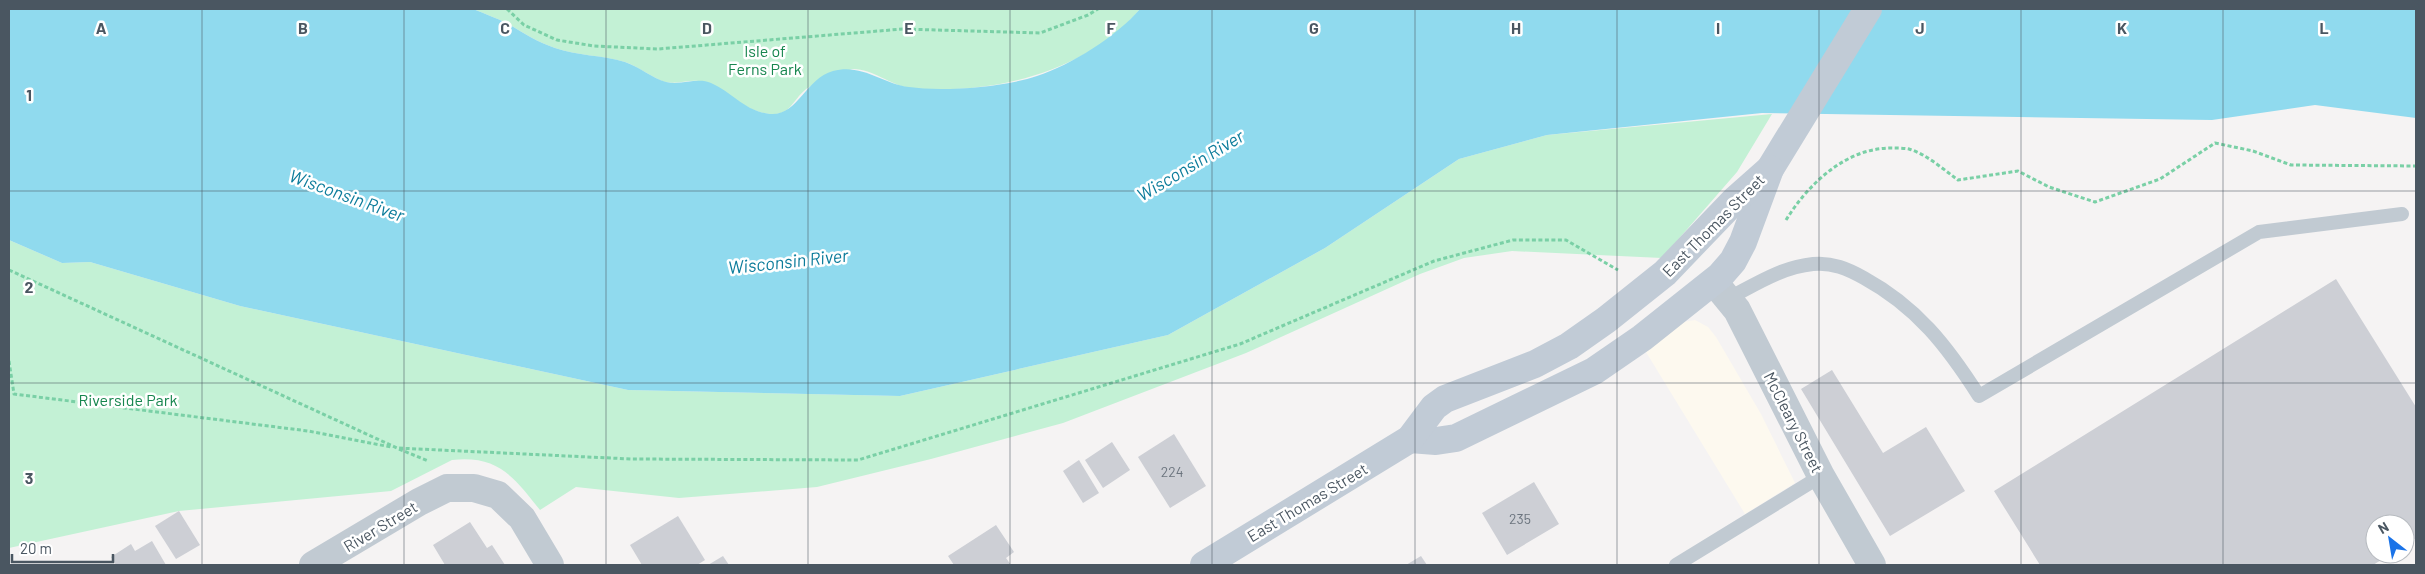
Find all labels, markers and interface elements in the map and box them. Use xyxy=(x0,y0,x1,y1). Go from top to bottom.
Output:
text: A xyxy=(96,18,107,37)
text: B xyxy=(298,18,308,37)
text: C xyxy=(500,18,510,37)
text: D xyxy=(702,18,712,37)
text: E xyxy=(904,18,914,37)
text: F xyxy=(1107,18,1116,37)
text: G xyxy=(1309,18,1319,37)
text: H xyxy=(1511,18,1521,37)
text: I xyxy=(1716,18,1720,37)
text: J xyxy=(1915,18,1925,37)
text: K xyxy=(2117,18,2127,37)
text: L xyxy=(2319,18,2329,37)
park label: Isle of Ferns Park xyxy=(728,41,802,78)
text: 1 xyxy=(26,85,32,104)
water label: Wisconsin River xyxy=(1133,124,1248,206)
water label: Wisconsin River xyxy=(287,164,408,226)
street label: East Thomas Street xyxy=(1658,170,1768,280)
water label: Wisconsin River xyxy=(727,244,850,278)
text: 2 xyxy=(25,277,34,296)
street label: McCleary Street xyxy=(1760,369,1828,475)
park label: Riverside Park xyxy=(78,390,178,409)
street label: East Thomas Street xyxy=(1243,459,1371,545)
house number: 224 xyxy=(1161,463,1183,480)
text: 3 xyxy=(25,468,33,487)
street label: River Street xyxy=(340,497,420,555)
house number: 235 xyxy=(1509,510,1531,527)
north arrow xyxy=(2365,514,2415,564)
text: N xyxy=(2375,518,2391,537)
scale bar xyxy=(12,532,114,564)
text: 20 m xyxy=(20,539,52,557)

